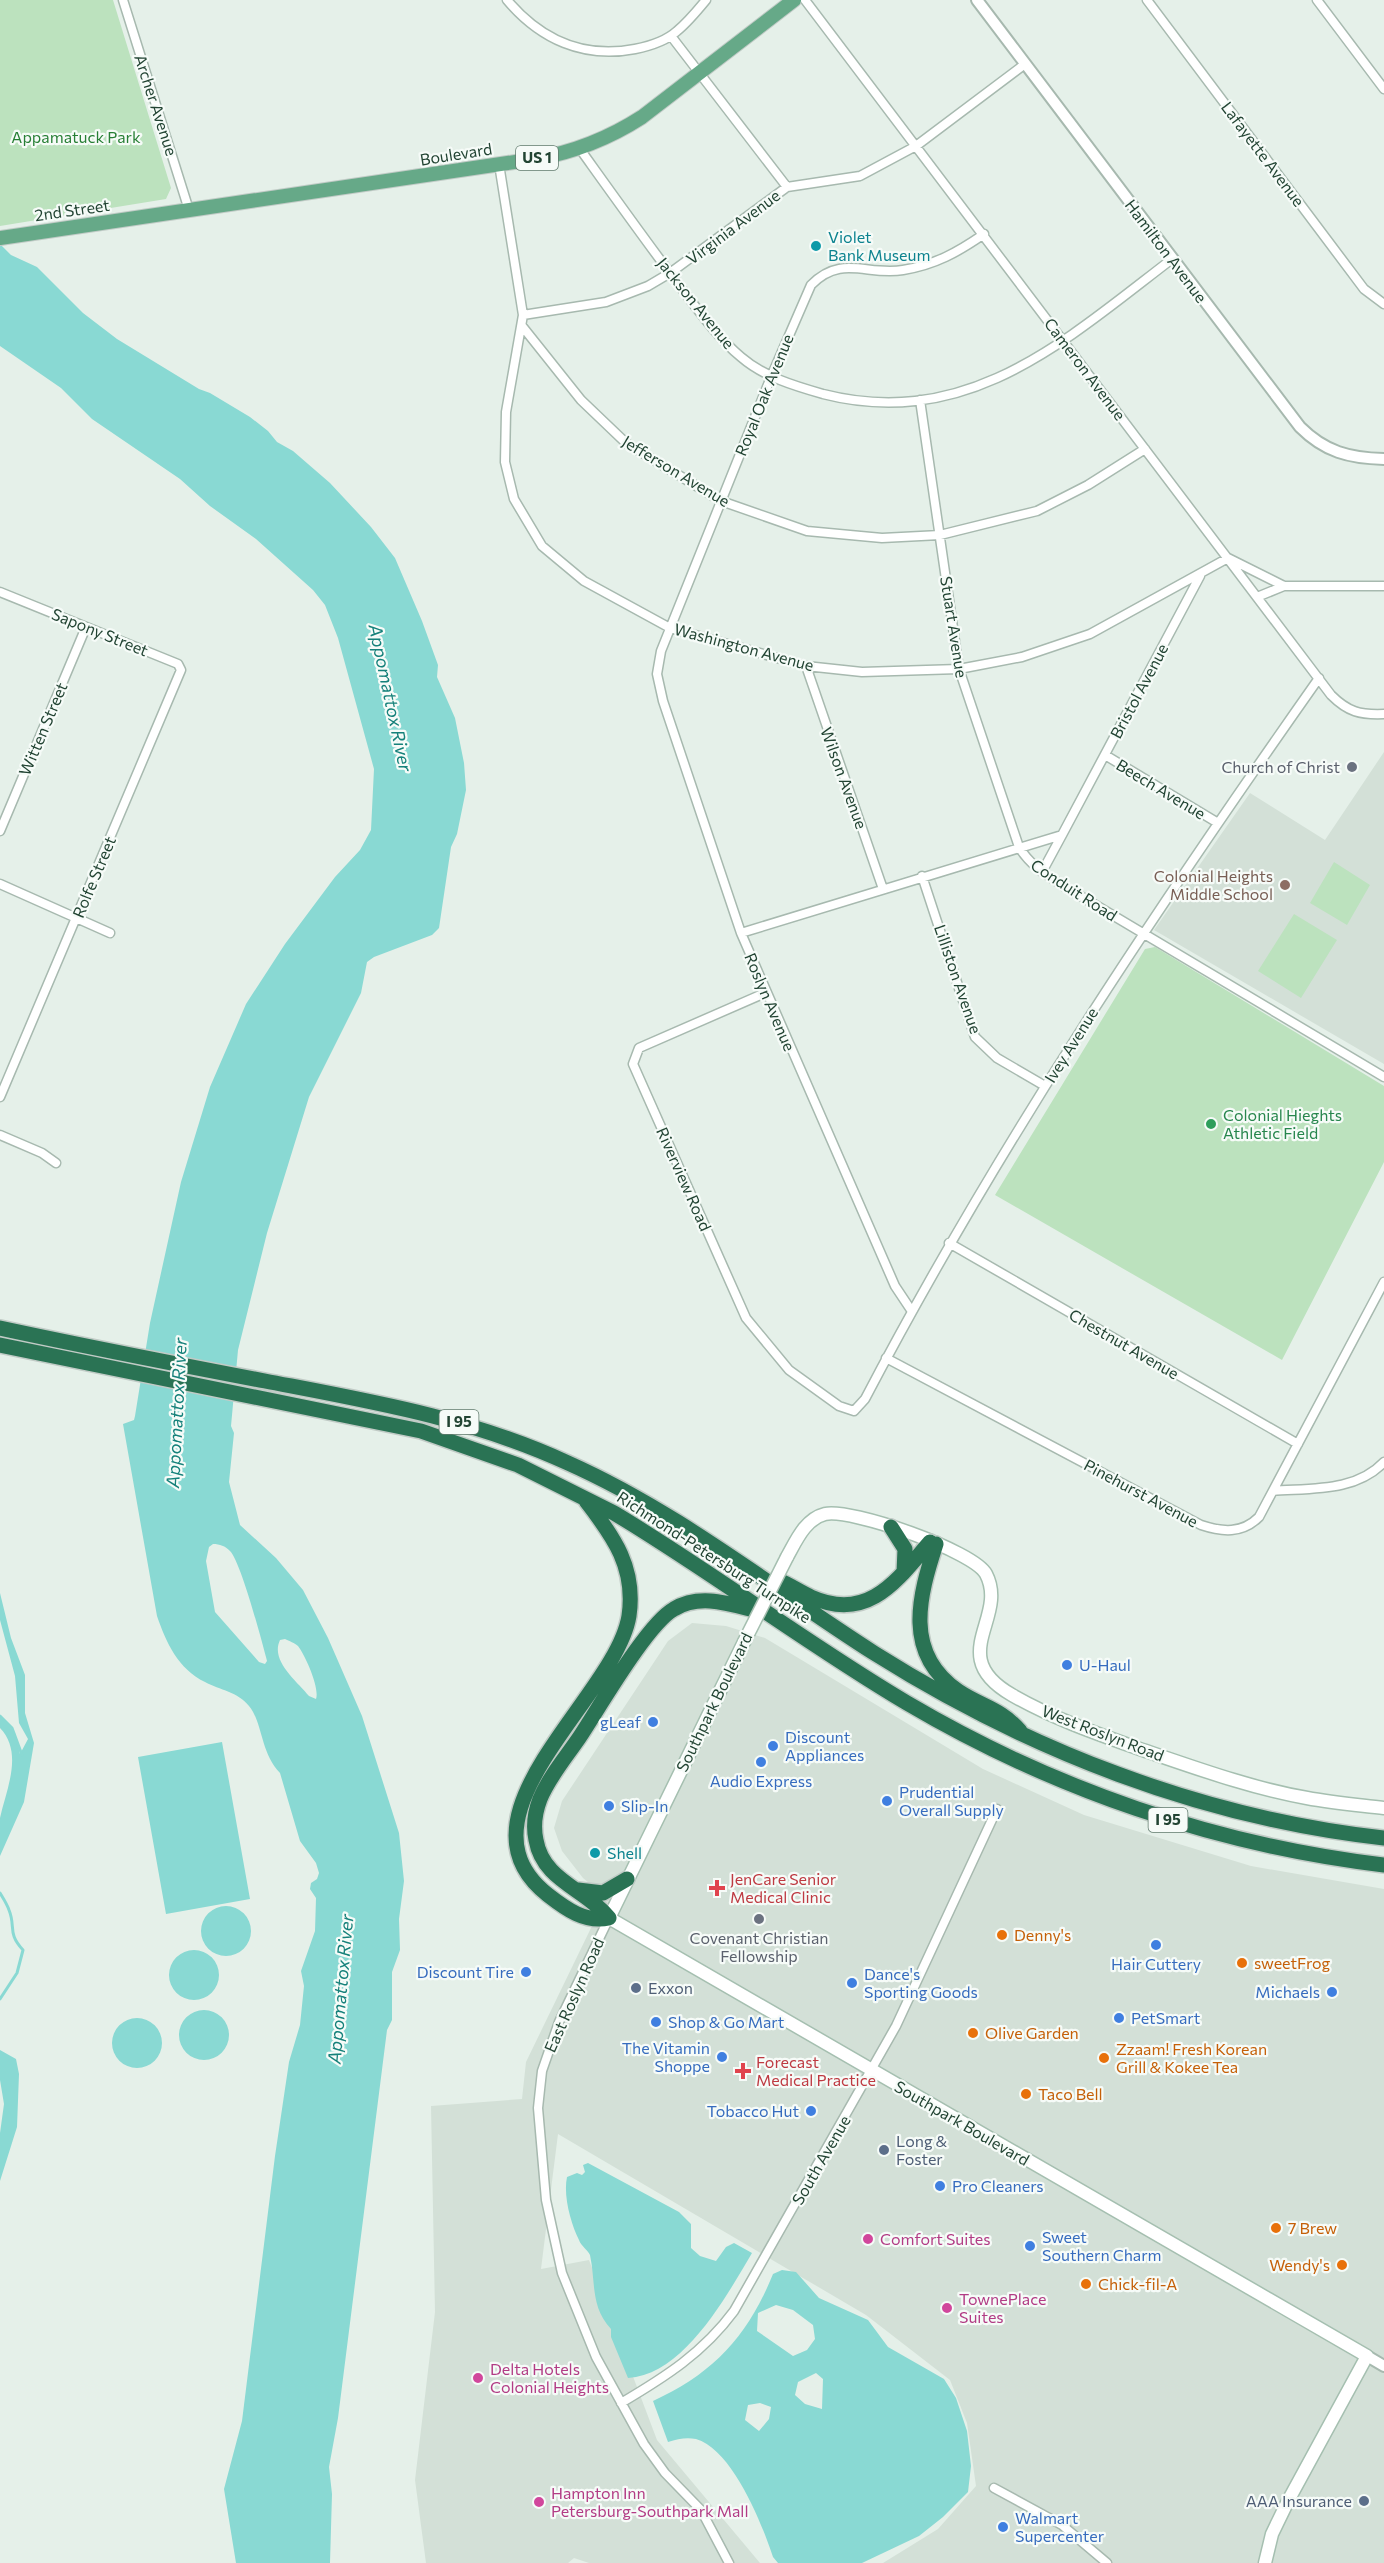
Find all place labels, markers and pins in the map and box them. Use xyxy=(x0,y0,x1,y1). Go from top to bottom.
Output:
place label: Violet Bank Museum xyxy=(828,227,930,264)
marker: Violet Bank Museum xyxy=(809,239,823,253)
place label: Church of Christ xyxy=(1221,757,1340,776)
marker: Church of Christ xyxy=(1345,760,1359,774)
place label: Colonial Heights Middle School xyxy=(1154,866,1273,903)
marker: Colonial Heights Middle School xyxy=(1278,878,1292,892)
place label: Colonial Hieghts Athletic Field xyxy=(1223,1105,1342,1142)
marker: Colonial Hieghts Athletic Field xyxy=(1204,1117,1218,1131)
place label: U-Haul xyxy=(1079,1655,1131,1674)
marker: U-Haul xyxy=(1060,1658,1074,1672)
place label: gLeaf xyxy=(600,1712,642,1731)
marker: gLeaf xyxy=(646,1715,660,1729)
place label: Discount Appliances xyxy=(785,1727,864,1764)
marker: Discount Appliances xyxy=(766,1739,780,1753)
marker: Audio Express xyxy=(754,1755,768,1769)
place label: Audio Express xyxy=(710,1771,812,1790)
place label: Prudential Overall Supply xyxy=(899,1782,1004,1819)
marker: Prudential Overall Supply xyxy=(880,1794,894,1808)
place label: Slip-In xyxy=(621,1796,668,1815)
marker: Slip-In xyxy=(602,1799,616,1813)
place label: Shell xyxy=(607,1843,642,1862)
marker: Shell xyxy=(588,1846,602,1860)
place label: JenCare Senior Medical Clinic xyxy=(730,1869,837,1906)
marker: JenCare Senior Medical Clinic xyxy=(708,1879,726,1897)
marker: Covenant Christian Fellowship xyxy=(752,1912,766,1926)
place label: Denny's xyxy=(1014,1925,1071,1944)
place label: Covenant Christian Fellowship xyxy=(689,1928,829,1965)
marker: Denny's xyxy=(995,1928,1009,1942)
marker: Hair Cuttery xyxy=(1149,1938,1163,1952)
place label: sweetFrog xyxy=(1254,1953,1331,1972)
place label: Hair Cuttery xyxy=(1111,1954,1201,1973)
marker: sweetFrog xyxy=(1235,1956,1249,1970)
place label: Discount Tire xyxy=(417,1962,514,1981)
place label: Dance's Sporting Goods xyxy=(864,1964,978,2001)
marker: Discount Tire xyxy=(519,1965,533,1979)
marker: Dance's Sporting Goods xyxy=(845,1976,859,1990)
place label: Exxon xyxy=(648,1978,693,1997)
marker: Exxon xyxy=(629,1981,643,1995)
place label: Michaels xyxy=(1255,1982,1320,2001)
marker: Michaels xyxy=(1325,1985,1339,1999)
place label: PetSmart xyxy=(1131,2008,1201,2027)
marker: PetSmart xyxy=(1112,2011,1126,2025)
place label: Shop & Go Mart xyxy=(668,2012,785,2031)
marker: Shop & Go Mart xyxy=(649,2015,663,2029)
place label: Olive Garden xyxy=(985,2023,1079,2042)
marker: Olive Garden xyxy=(966,2026,980,2040)
place label: The Vitamin Shoppe xyxy=(622,2038,710,2075)
place label: Zzaam! Fresh Korean Grill & Kokee Tea xyxy=(1116,2039,1267,2076)
marker: The Vitamin Shoppe xyxy=(715,2050,729,2064)
marker: Zzaam! Fresh Korean Grill & Kokee Tea xyxy=(1097,2051,1111,2065)
place label: Forecast Medical Practice xyxy=(756,2052,876,2089)
marker: Forecast Medical Practice xyxy=(734,2062,752,2080)
place label: Taco Bell xyxy=(1038,2084,1103,2103)
marker: Taco Bell xyxy=(1019,2087,1033,2101)
place label: Tobacco Hut xyxy=(707,2101,799,2120)
marker: Tobacco Hut xyxy=(804,2104,818,2118)
place label: Long & Foster xyxy=(896,2131,948,2168)
marker: Long & Foster xyxy=(877,2143,891,2157)
place label: Pro Cleaners xyxy=(952,2176,1044,2195)
marker: Pro Cleaners xyxy=(933,2179,947,2193)
place label: 7 Brew xyxy=(1288,2218,1337,2237)
marker: 7 Brew xyxy=(1269,2221,1283,2235)
place label: Sweet Southern Charm xyxy=(1042,2227,1162,2264)
place label: Comfort Suites xyxy=(880,2229,991,2248)
marker: Comfort Suites xyxy=(861,2232,875,2246)
marker: Sweet Southern Charm xyxy=(1023,2239,1037,2253)
place label: Wendy's xyxy=(1269,2255,1330,2274)
marker: Wendy's xyxy=(1335,2258,1349,2272)
place label: Chick-fil-A xyxy=(1098,2274,1177,2293)
marker: Chick-fil-A xyxy=(1079,2277,1093,2291)
place label: TownePlace Suites xyxy=(959,2289,1047,2326)
marker: TownePlace Suites xyxy=(940,2301,954,2315)
place label: Delta Hotels Colonial Heights xyxy=(490,2359,609,2396)
marker: Delta Hotels Colonial Heights xyxy=(471,2371,485,2385)
place label: Hampton Inn Petersburg-Southpark Mall xyxy=(551,2483,748,2520)
place label: AAA Insurance xyxy=(1246,2491,1352,2510)
marker: AAA Insurance xyxy=(1357,2494,1371,2508)
marker: Hampton Inn Petersburg-Southpark Mall xyxy=(532,2495,546,2509)
place label: Walmart Supercenter xyxy=(1015,2508,1105,2545)
marker: Walmart Supercenter xyxy=(996,2520,1010,2534)

